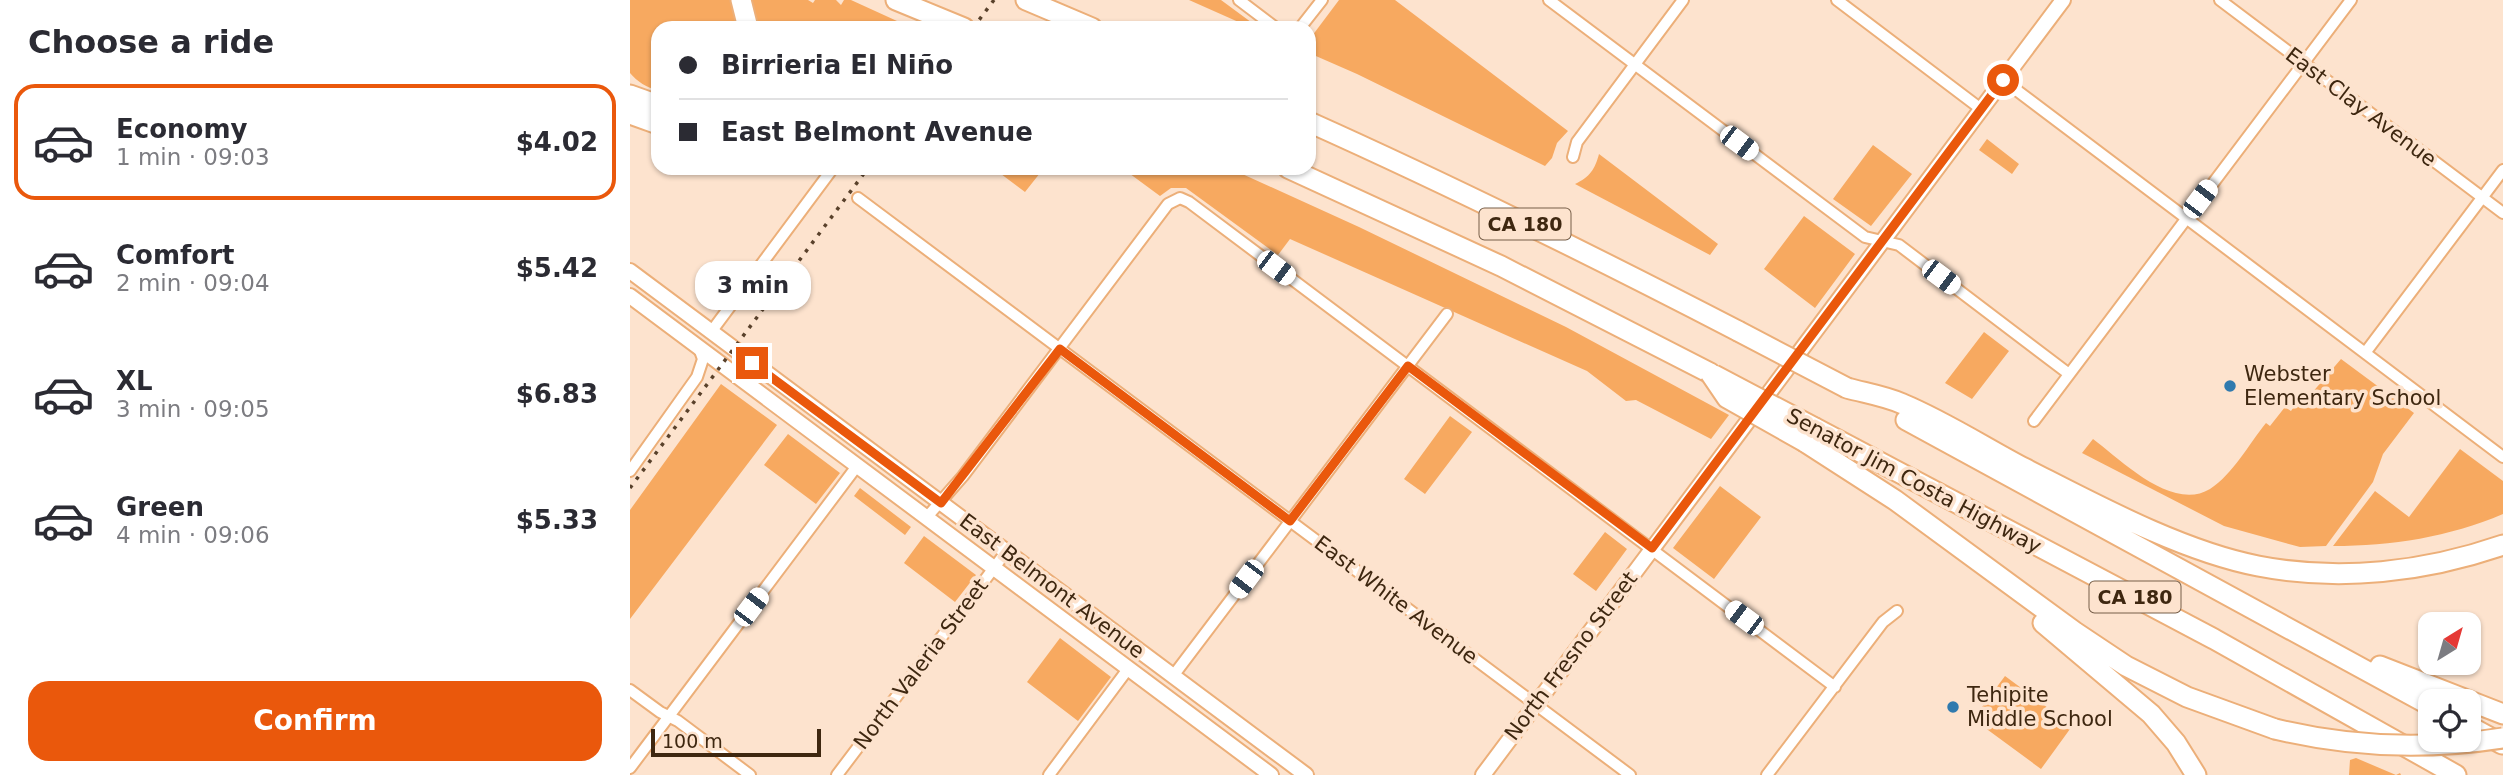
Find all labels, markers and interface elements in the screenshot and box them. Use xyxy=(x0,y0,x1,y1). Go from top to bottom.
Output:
text: Choose a ride xyxy=(28,23,274,61)
street label: East Clay Avenue xyxy=(2281,43,2441,171)
text: Birrieria El Niño xyxy=(721,50,953,80)
route start xyxy=(1987,64,2019,96)
icon: car xyxy=(32,111,95,174)
text: Economy xyxy=(116,114,247,144)
text: East Belmont Avenue xyxy=(721,117,1033,147)
car xyxy=(1716,122,1763,164)
text: $4.02 xyxy=(516,127,598,157)
text: 1 min · 09:03 xyxy=(116,144,270,170)
car xyxy=(2179,176,2222,222)
road number: CA 180 xyxy=(1480,208,1570,240)
icon: car xyxy=(32,237,95,300)
text: Comfort xyxy=(116,240,234,270)
car xyxy=(1253,247,1300,289)
text: $5.42 xyxy=(516,253,598,283)
car xyxy=(1918,256,1965,298)
callout: 3 min xyxy=(694,262,810,310)
text: 2 min · 09:04 xyxy=(116,270,270,296)
text: 3 min xyxy=(717,272,789,298)
route end xyxy=(736,347,768,379)
place label: Webster Elementary School xyxy=(2244,362,2441,410)
icon: car xyxy=(32,363,95,426)
text: XL xyxy=(116,366,153,396)
marker: Webster Elementary School xyxy=(2222,378,2238,394)
text: $6.83 xyxy=(516,379,598,409)
text: 3 min · 09:05 xyxy=(116,396,270,422)
street label: Senator Jim Costa Highway xyxy=(1783,404,2045,558)
icon: car xyxy=(32,489,95,552)
text: Green xyxy=(116,492,204,522)
text: $5.33 xyxy=(516,505,598,535)
street label: East Belmont Avenue xyxy=(955,509,1149,663)
text: 4 min · 09:06 xyxy=(116,522,270,548)
street label: East White Avenue xyxy=(1310,531,1482,669)
car xyxy=(1225,556,1268,602)
street label: North Fresno Street xyxy=(1500,567,1642,745)
street label: North Valeria Street xyxy=(849,574,993,754)
road number: CA 180 xyxy=(2090,582,2180,612)
car xyxy=(730,584,773,630)
car xyxy=(1721,597,1768,639)
north arrow xyxy=(2418,612,2482,676)
map controls xyxy=(2418,612,2481,752)
button: Confirm xyxy=(28,681,602,761)
place label: Tehipite Middle School xyxy=(1966,683,2113,731)
button: locate xyxy=(2418,689,2481,752)
marker: Tehipite Middle School xyxy=(1945,699,1961,715)
scale bar xyxy=(651,726,821,758)
text: 100 m xyxy=(662,730,723,752)

